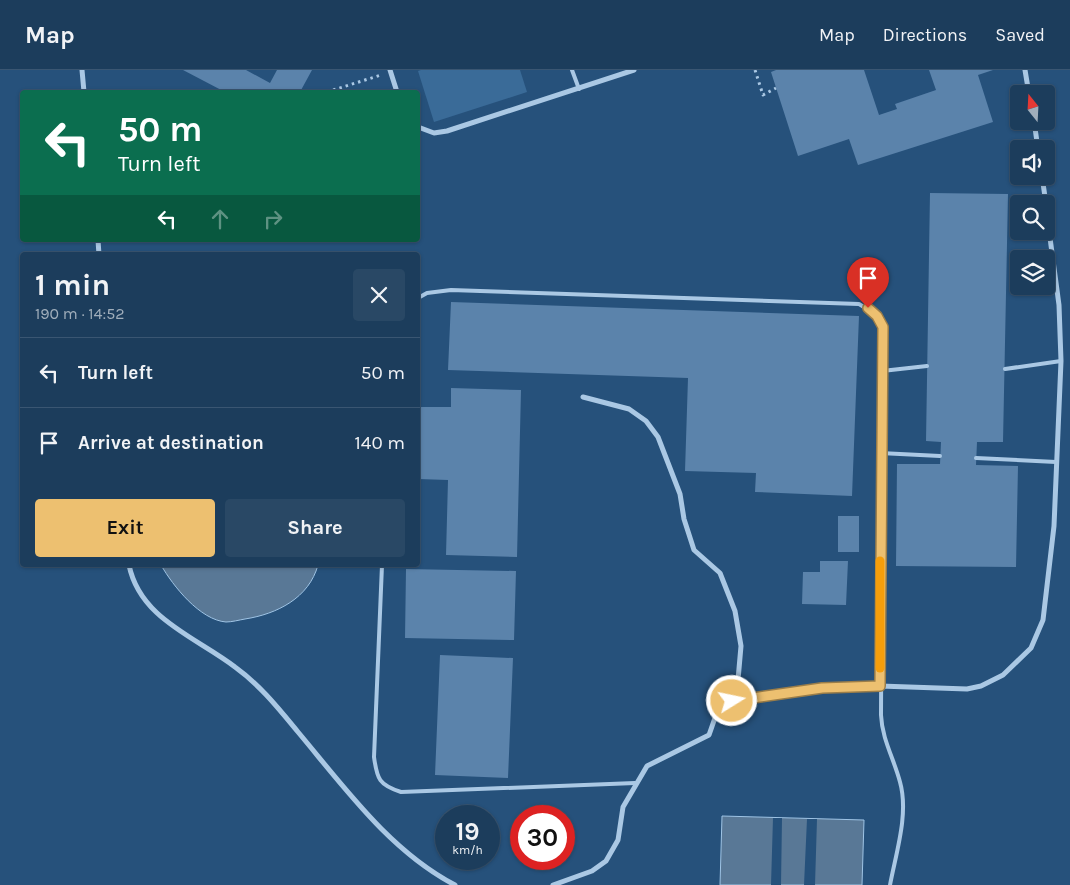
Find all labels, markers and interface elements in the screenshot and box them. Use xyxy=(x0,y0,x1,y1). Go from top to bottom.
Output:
text: Map xyxy=(25,21,75,49)
text: Map xyxy=(819,24,855,46)
text: Directions xyxy=(883,24,967,46)
text: Saved xyxy=(995,24,1045,46)
north arrow xyxy=(1010,85,1055,130)
map controls xyxy=(1010,85,1055,295)
text: 50 m xyxy=(118,109,203,150)
icon: left xyxy=(35,110,100,175)
button: sound xyxy=(1010,140,1055,185)
text: Turn left xyxy=(118,151,201,177)
button: search xyxy=(1010,195,1055,240)
icon: left xyxy=(153,205,181,233)
icon: ahead xyxy=(206,205,234,233)
icon: right xyxy=(259,205,287,233)
button: layers xyxy=(1010,250,1055,295)
pin xyxy=(847,257,889,308)
icon: arrive xyxy=(854,264,882,292)
text: 1 min xyxy=(35,267,110,303)
button: close xyxy=(353,269,405,321)
text: 190 m · 14:52 xyxy=(35,304,125,323)
icon: left xyxy=(35,359,63,387)
text: Turn left xyxy=(78,362,153,384)
text: 50 m xyxy=(361,362,405,384)
icon: arrive xyxy=(35,429,63,457)
text: Arrive at destination xyxy=(78,432,264,454)
text: 140 m xyxy=(355,432,405,454)
button: Exit xyxy=(35,499,215,557)
button: Share xyxy=(225,499,405,557)
position arrow xyxy=(705,674,757,726)
speed limit sign: 30 xyxy=(510,805,575,870)
text: 19 xyxy=(455,817,480,846)
text: km/h xyxy=(452,843,483,857)

